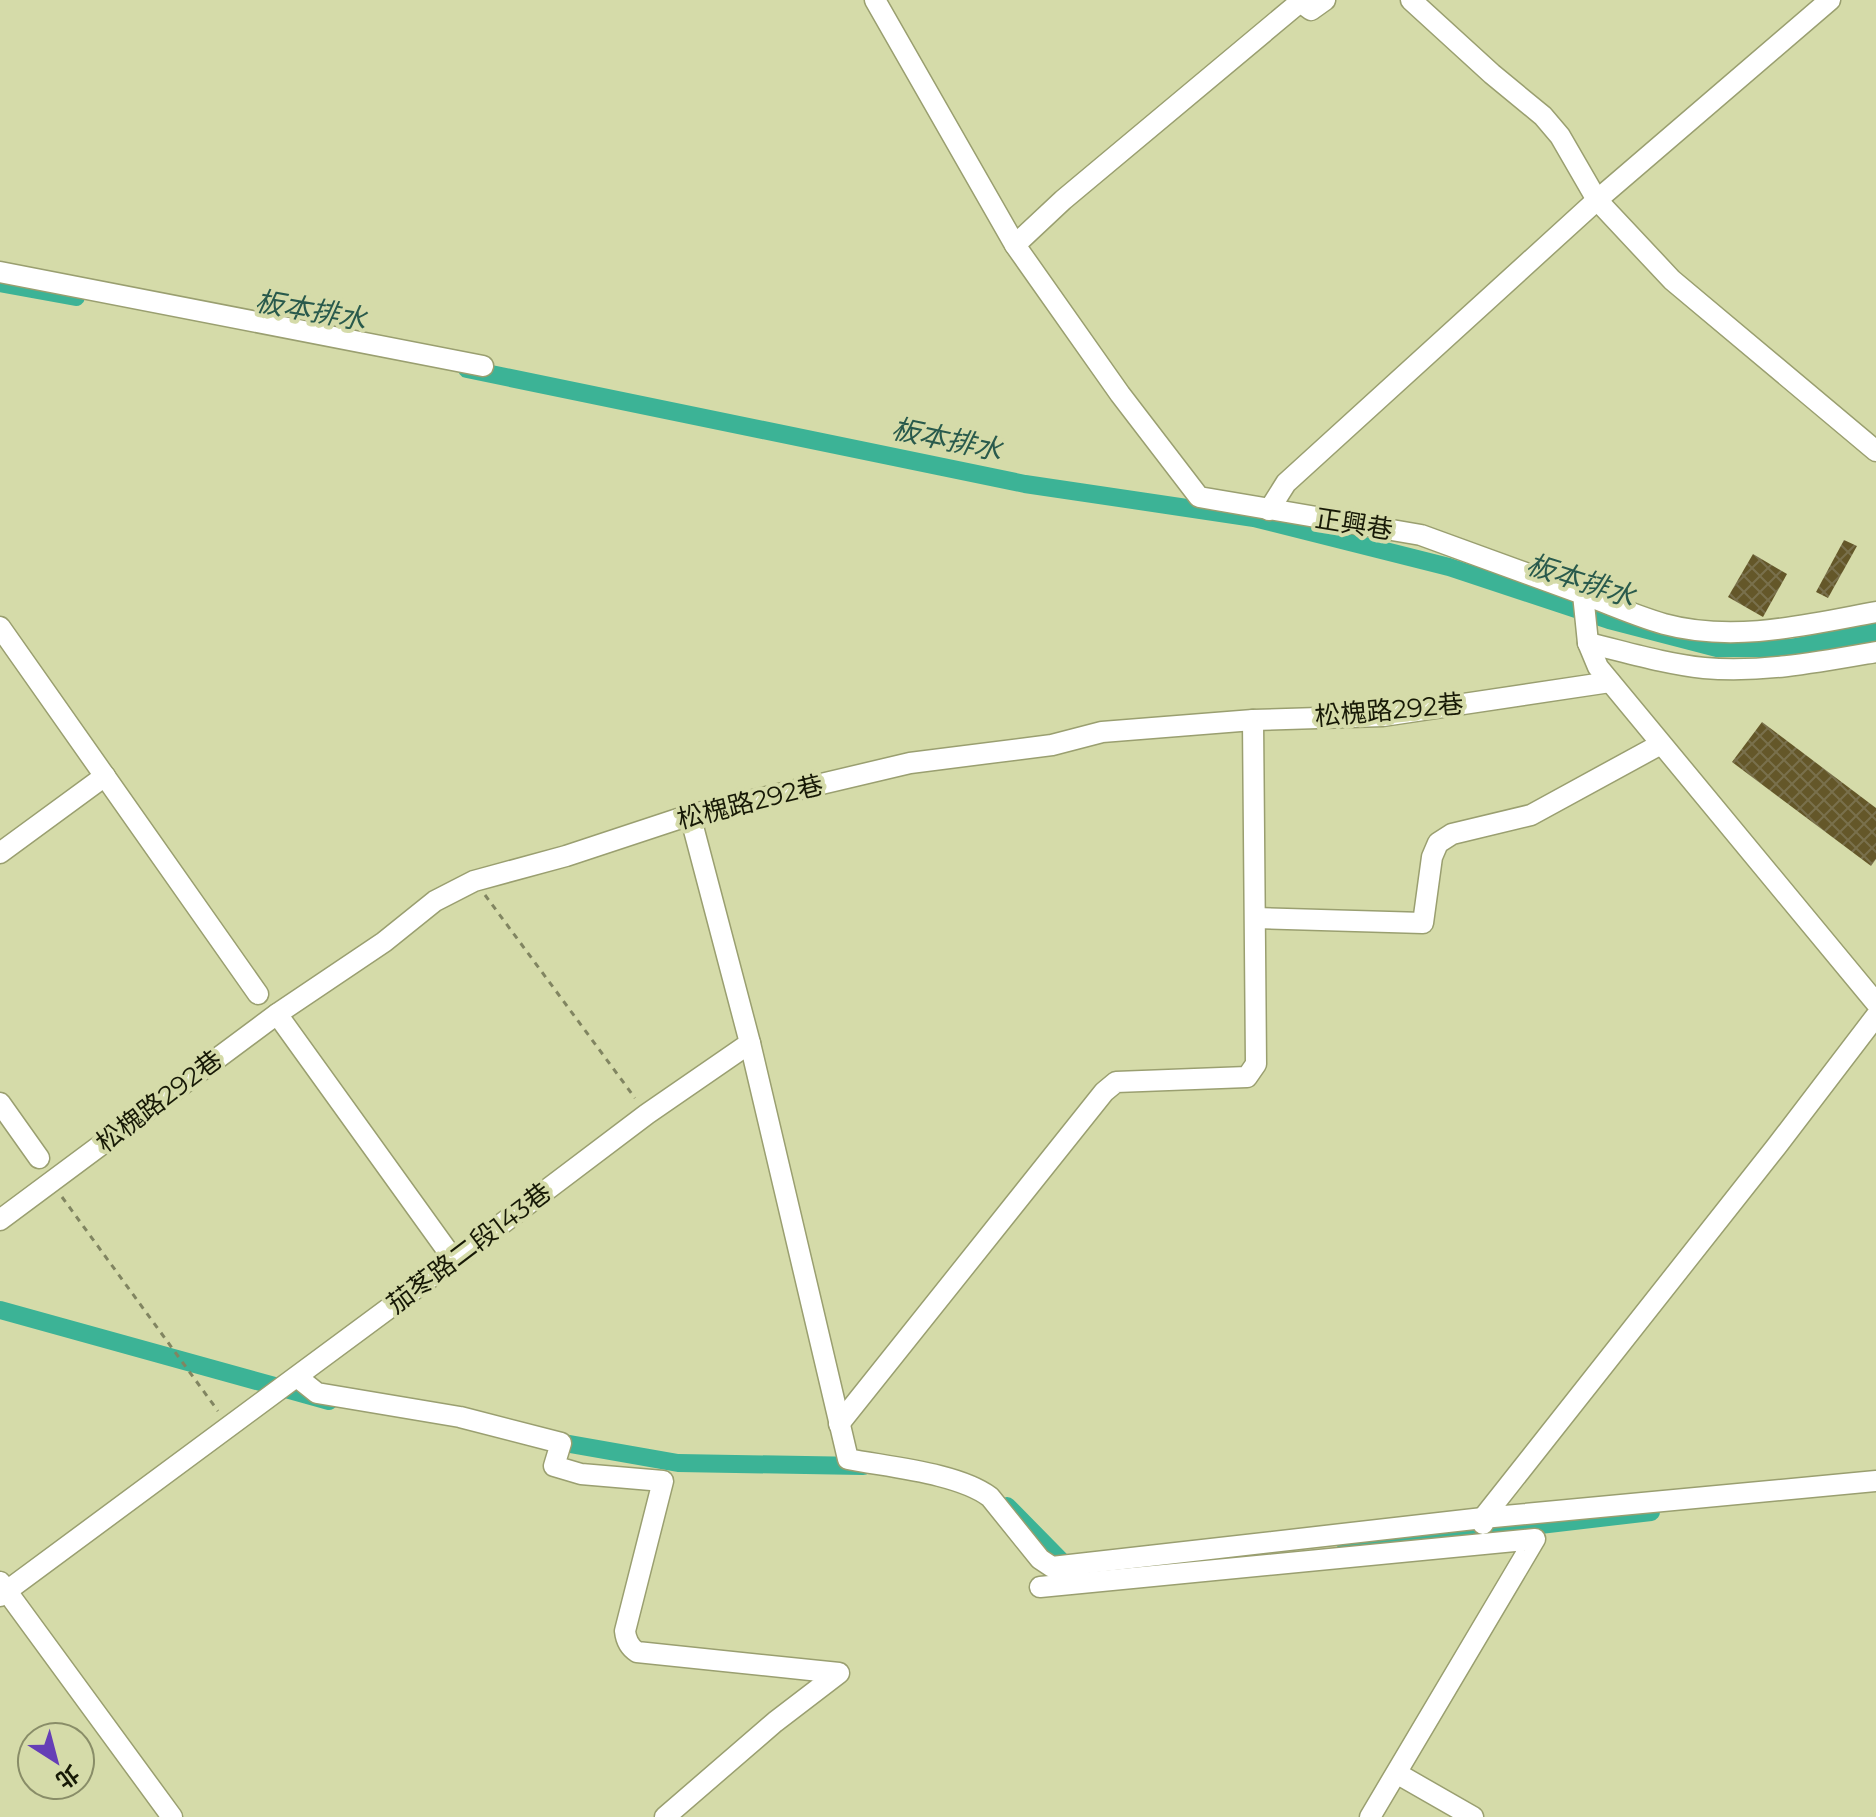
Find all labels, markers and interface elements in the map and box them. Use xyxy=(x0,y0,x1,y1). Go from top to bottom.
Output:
water label: 板本排水 xyxy=(253,284,371,337)
water label: 板本排水 xyxy=(889,411,1007,468)
street label: 正興巷 xyxy=(1313,502,1395,546)
water label: 板本排水 xyxy=(1522,547,1641,614)
street label: 松槐路292巷 xyxy=(1313,688,1465,732)
street label: 松槐路292巷 xyxy=(674,768,826,836)
street label: 松槐路292巷 xyxy=(90,1043,228,1159)
street label: 茄苳路二段143巷 xyxy=(381,1176,557,1320)
north arrow xyxy=(16,1721,96,1801)
text: 北 xyxy=(51,1759,84,1794)

